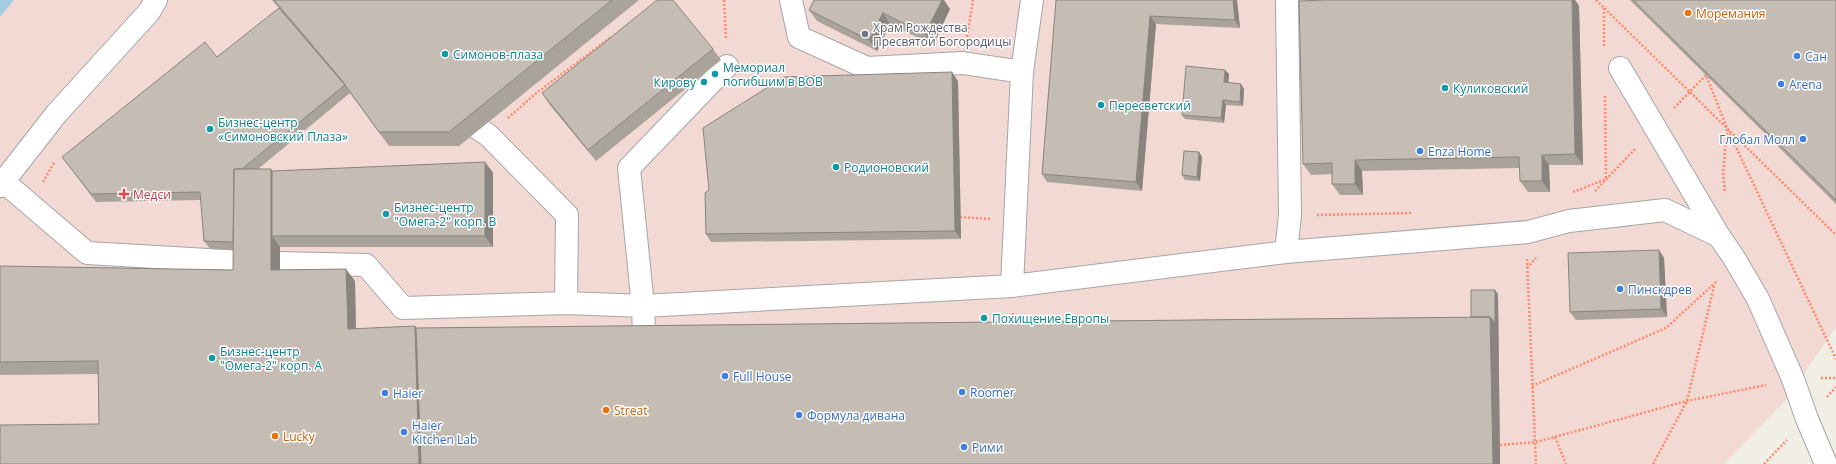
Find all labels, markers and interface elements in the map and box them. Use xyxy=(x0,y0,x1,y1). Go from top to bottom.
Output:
place label: Моремания xyxy=(1696,5,1765,22)
marker: Моремания xyxy=(1683,8,1693,18)
place label: Храм Рождества Пресвятой Богородицы xyxy=(873,19,1011,50)
marker: Храм Рождества Пресвятой Богородицы xyxy=(860,29,870,39)
place label: Симонов-плаза xyxy=(453,46,543,63)
place label: Сан xyxy=(1805,48,1827,65)
marker: Симонов-плаза xyxy=(440,49,450,59)
marker: Сан xyxy=(1792,51,1802,61)
place label: Мемориал погибшим в ВОВ xyxy=(723,59,823,90)
marker: Мемориал погибшим в ВОВ xyxy=(710,69,720,79)
place label: Кирову xyxy=(654,74,697,91)
place label: Arena xyxy=(1789,76,1822,93)
marker: Кирову xyxy=(699,77,709,87)
marker: Arena xyxy=(1776,79,1786,89)
place label: Куликовский xyxy=(1453,80,1528,97)
marker: Куликовский xyxy=(1440,83,1450,93)
place label: Пересветский xyxy=(1109,97,1191,114)
marker: Пересветский xyxy=(1096,100,1106,110)
place label: Бизнес-центр «Симоновский Плаза» xyxy=(218,114,348,145)
marker: Бизнес-центр «Симоновский Плаза» xyxy=(205,124,215,134)
place label: Глобал Молл xyxy=(1719,131,1795,148)
marker: Глобал Молл xyxy=(1798,134,1808,144)
place label: Enza Home xyxy=(1428,143,1492,160)
marker: Enza Home xyxy=(1415,146,1425,156)
place label: Родионовский xyxy=(844,159,929,176)
marker: Родионовский xyxy=(831,162,841,172)
place label: Медси xyxy=(133,186,171,203)
marker: Медси xyxy=(118,188,130,200)
place label: Бизнес-центр "Омега-2" корп. B xyxy=(394,199,497,230)
marker: Бизнес-центр "Омега-2" корп. B xyxy=(381,209,391,219)
place label: Пинскдрев xyxy=(1628,281,1692,298)
marker: Пинскдрев xyxy=(1615,284,1625,294)
place label: Похищение Европы xyxy=(992,310,1109,327)
marker: Похищение Европы xyxy=(979,313,989,323)
place label: Бизнес-центр "Омега-2" корп. A xyxy=(220,343,323,374)
marker: Бизнес-центр "Омега-2" корп. A xyxy=(207,353,217,363)
place label: Full House xyxy=(733,368,792,385)
marker: Full House xyxy=(720,371,730,381)
place label: Roomer xyxy=(970,384,1015,401)
place label: Haier xyxy=(393,385,423,402)
marker: Roomer xyxy=(957,387,967,397)
marker: Haier xyxy=(380,388,390,398)
place label: Streat xyxy=(614,402,647,419)
marker: Streat xyxy=(601,405,611,415)
place label: Формула дивана xyxy=(807,407,905,424)
marker: Формула дивана xyxy=(794,410,804,420)
place label: Haier Kitchen Lab xyxy=(412,417,477,448)
marker: Haier Kitchen Lab xyxy=(399,427,409,437)
place label: Lucky xyxy=(283,428,316,445)
marker: Lucky xyxy=(270,431,280,441)
place label: Рими xyxy=(972,439,1003,456)
marker: Рими xyxy=(959,442,969,452)

